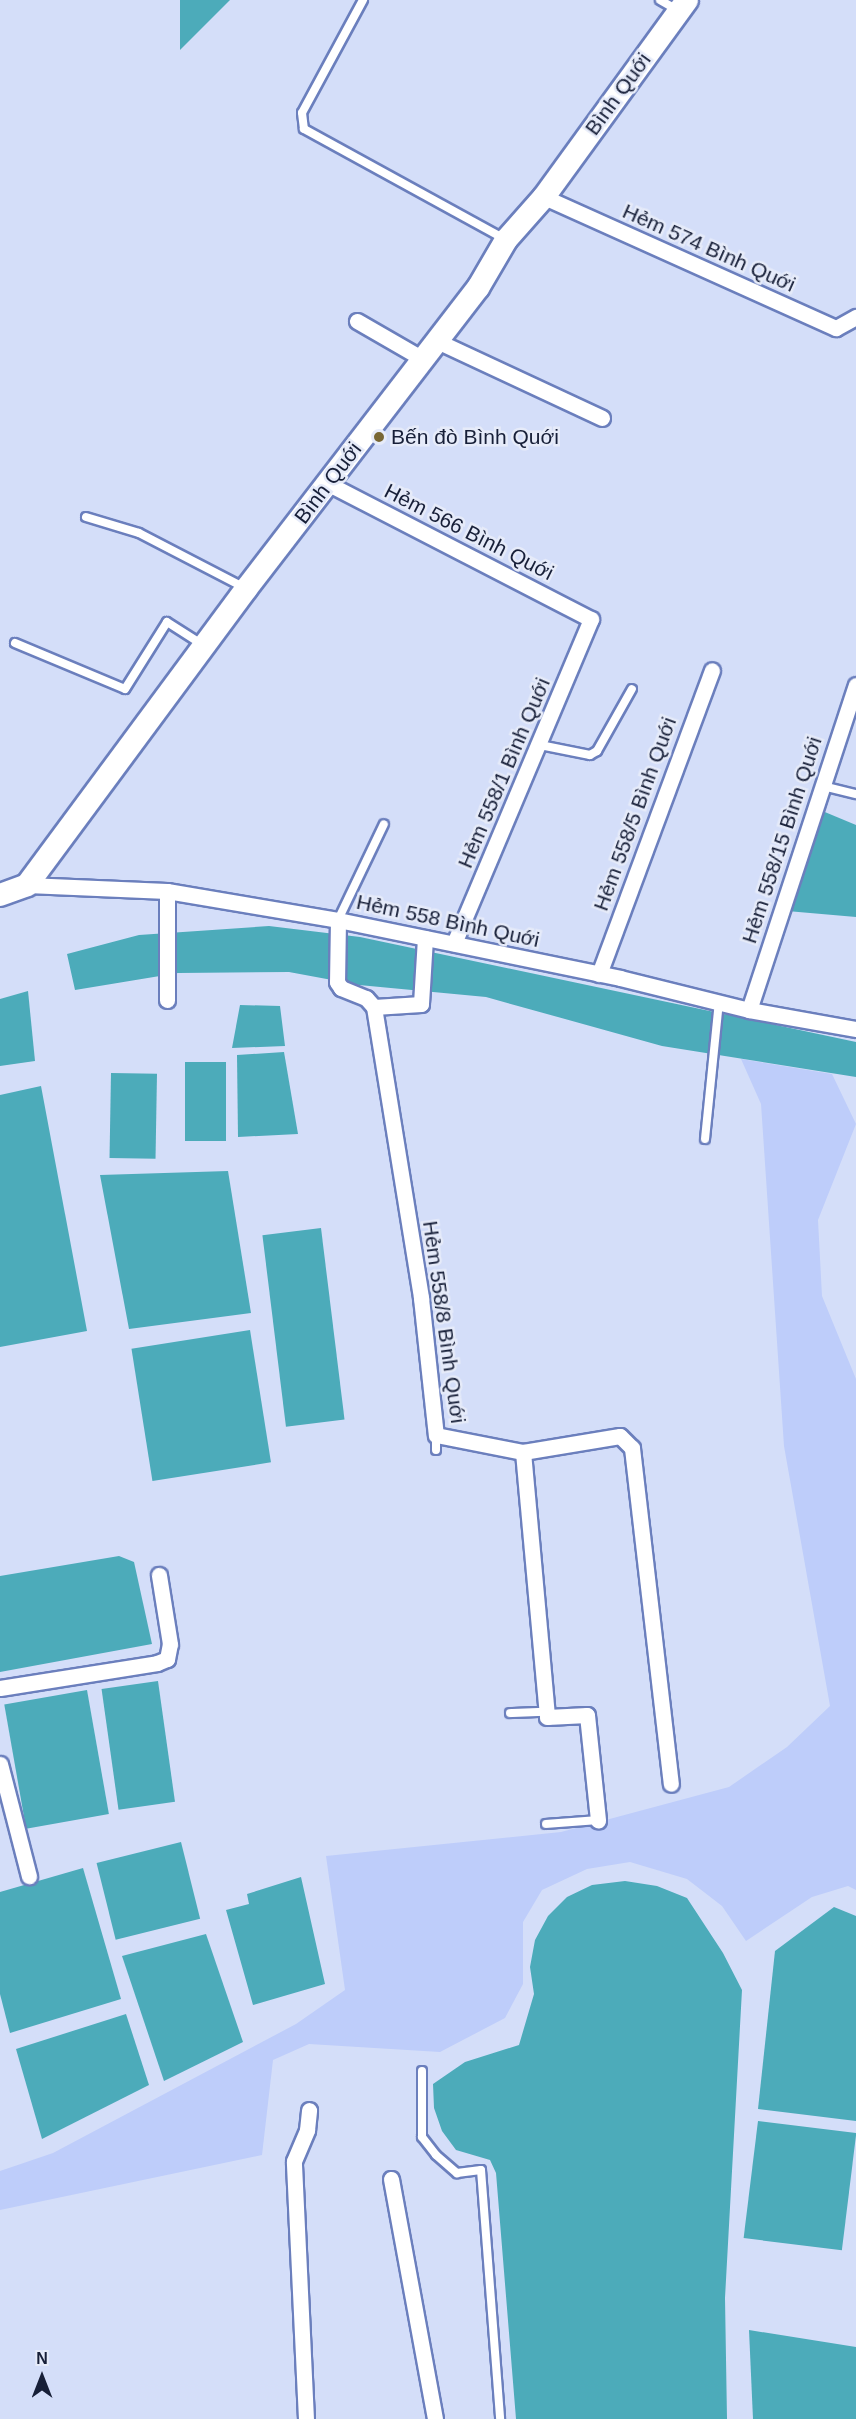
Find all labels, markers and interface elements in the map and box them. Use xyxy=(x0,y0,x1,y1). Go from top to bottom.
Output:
street label: Bình Quới xyxy=(580,48,656,140)
street label: Hẻm 574 Bình Quới xyxy=(619,199,799,297)
place label: Bến đò Bình Quới xyxy=(391,424,559,450)
marker: Bến đò Bình Quới xyxy=(372,430,386,444)
street label: Bình Quới xyxy=(289,437,367,529)
street label: Hẻm 566 Bình Quới xyxy=(380,478,558,586)
street label: Hẻm 558/1 Bình Quới xyxy=(453,674,555,872)
street label: Hẻm 558/5 Bình Quới xyxy=(588,714,682,914)
street label: Hẻm 558/15 Bình Quới xyxy=(737,734,827,946)
street label: Hẻm 558 Bình Quới xyxy=(354,889,542,953)
street label: Hẻm 558/8 Bình Quới xyxy=(417,1219,471,1425)
north arrow xyxy=(12,2347,72,2407)
text: N xyxy=(36,2350,48,2367)

